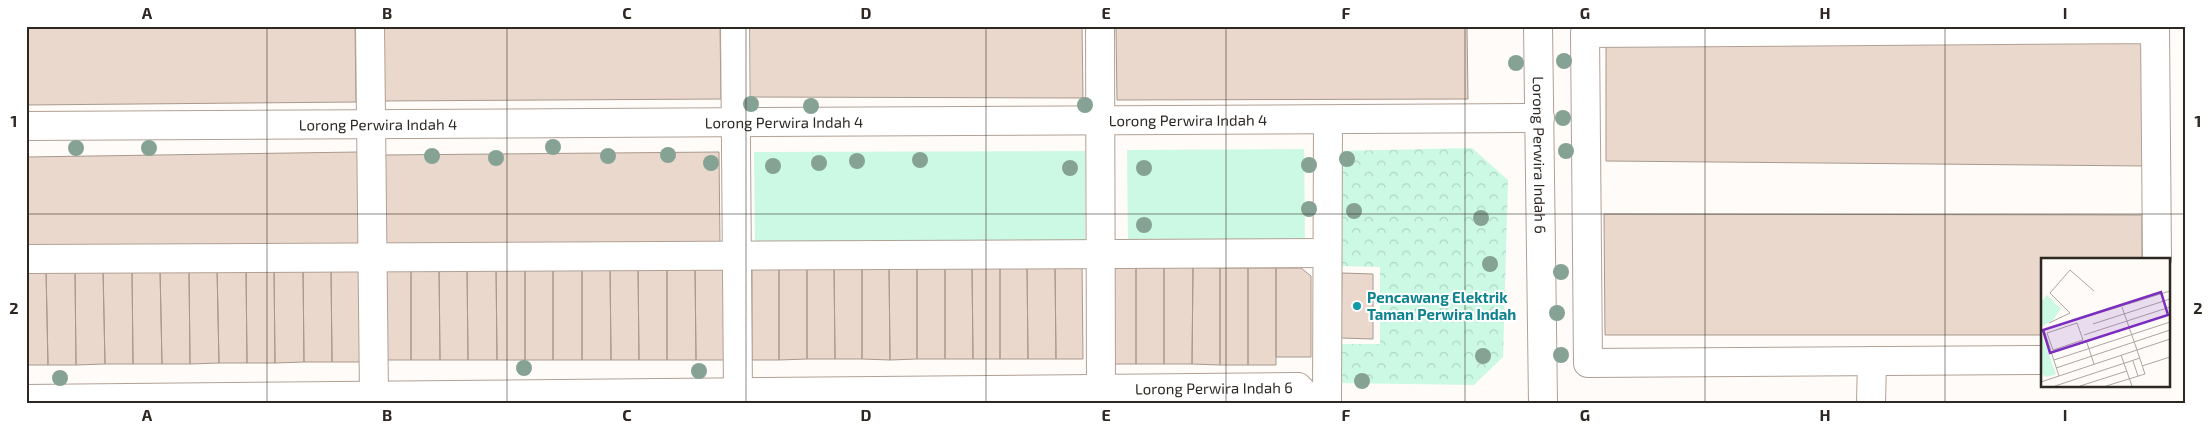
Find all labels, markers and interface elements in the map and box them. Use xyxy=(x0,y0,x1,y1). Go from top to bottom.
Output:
text: A xyxy=(142,3,153,22)
text: B xyxy=(382,3,392,22)
text: C xyxy=(622,3,632,22)
text: D xyxy=(861,3,872,22)
text: E xyxy=(1101,3,1111,22)
text: F xyxy=(1342,3,1351,22)
text: G xyxy=(1580,3,1590,22)
text: H xyxy=(1819,3,1831,22)
text: I xyxy=(2063,3,2067,22)
street label: Lorong Perwira Indah 6 xyxy=(1530,76,1550,234)
street label: Lorong Perwira Indah 4 xyxy=(1109,110,1267,129)
text: 1 xyxy=(11,111,17,130)
text: 1 xyxy=(2195,111,2201,130)
street label: Lorong Perwira Indah 4 xyxy=(705,113,863,131)
street label: Lorong Perwira Indah 4 xyxy=(299,115,457,134)
inset map xyxy=(2041,258,2170,386)
place label: Pencawang Elektrik Taman Perwira Indah xyxy=(1367,288,1516,323)
text: 2 xyxy=(9,298,19,317)
text: 2 xyxy=(2193,298,2203,317)
marker: Pencawang Elektrik Taman Perwira Indah xyxy=(1351,300,1363,312)
street label: Lorong Perwira Indah 6 xyxy=(1135,378,1293,398)
text: A xyxy=(142,405,153,424)
text: B xyxy=(382,405,392,424)
text: C xyxy=(622,405,632,424)
text: D xyxy=(861,405,872,424)
text: E xyxy=(1101,405,1111,424)
text: F xyxy=(1342,405,1351,424)
text: G xyxy=(1580,405,1590,424)
text: H xyxy=(1819,405,1831,424)
text: I xyxy=(2063,405,2067,424)

